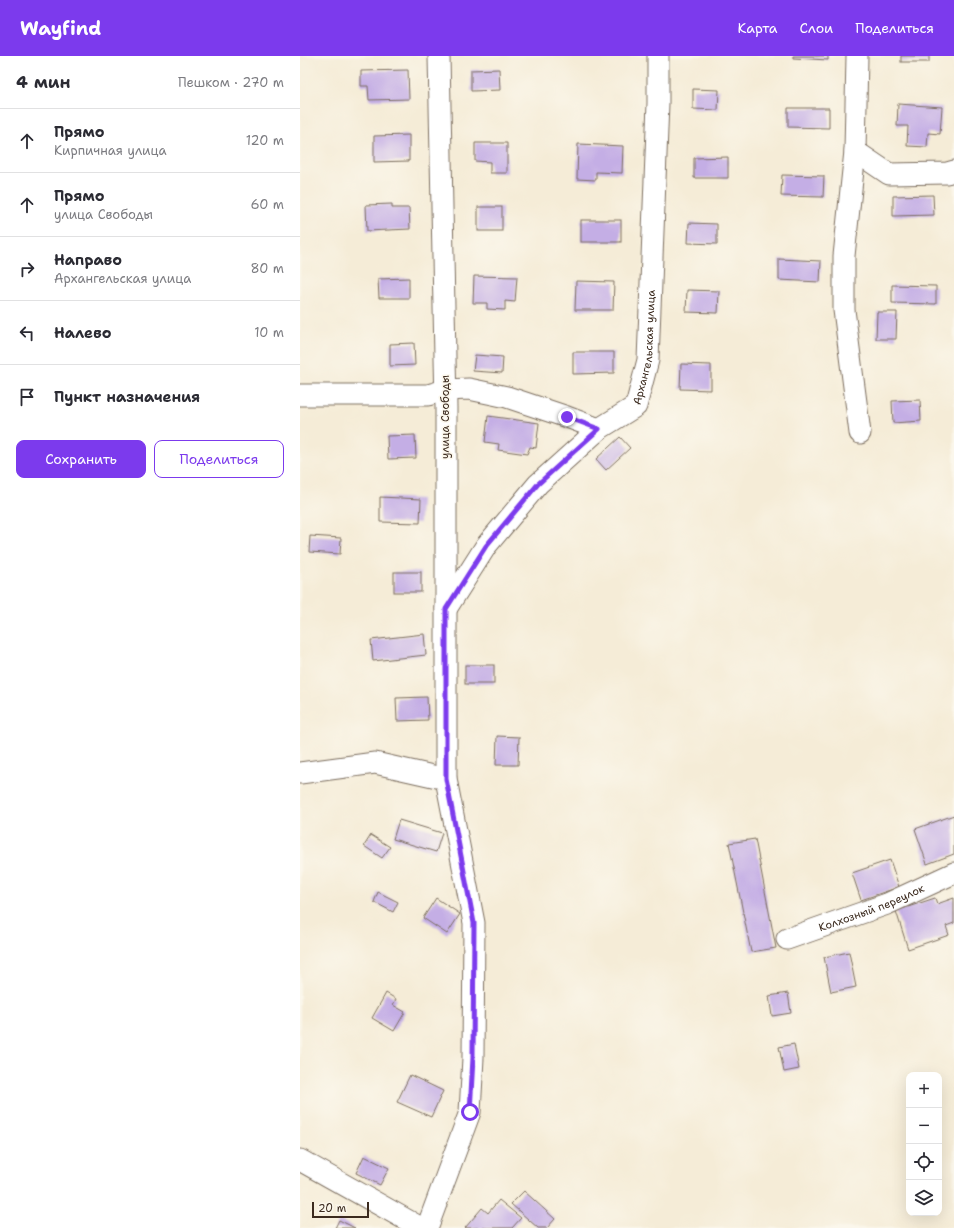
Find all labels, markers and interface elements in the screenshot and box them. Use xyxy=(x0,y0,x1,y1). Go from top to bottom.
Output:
text: Wayfind xyxy=(20,16,101,41)
text: Карта xyxy=(737,19,778,37)
text: Слои xyxy=(800,19,833,37)
text: Поделиться xyxy=(855,19,934,37)
text: 4 мин xyxy=(16,71,71,93)
text: Пешком · 270 m xyxy=(178,74,284,91)
text: Прямо xyxy=(54,122,104,142)
icon: ahead xyxy=(16,130,38,152)
text: 120 m xyxy=(246,132,284,149)
text: Кирпичная улица xyxy=(54,142,167,159)
text: Прямо xyxy=(54,186,104,206)
icon: ahead xyxy=(16,194,38,216)
text: 60 m xyxy=(251,196,284,213)
text: улица Свободы xyxy=(54,206,153,223)
text: Направо xyxy=(54,250,122,270)
icon: right xyxy=(16,258,38,280)
text: 80 m xyxy=(250,260,284,277)
text: Архангельская улица xyxy=(54,270,191,287)
street label: Архангельская улица xyxy=(629,289,658,406)
icon: left xyxy=(16,322,38,344)
text: Налево xyxy=(54,323,112,343)
text: 10 m xyxy=(254,324,284,341)
street label: улица Свободы xyxy=(438,375,453,459)
icon: arrive xyxy=(16,386,38,408)
text: Пункт назначения xyxy=(54,387,200,407)
route end xyxy=(558,408,576,426)
button: Сохранить xyxy=(16,440,146,478)
button: Поделиться xyxy=(154,440,284,478)
street label: Колхозный переулок xyxy=(817,880,927,935)
map controls xyxy=(906,1072,942,1216)
button: + xyxy=(906,1072,942,1108)
route start xyxy=(461,1103,479,1121)
button: − xyxy=(906,1108,942,1144)
button: locate xyxy=(906,1144,942,1180)
button: layers xyxy=(906,1180,942,1216)
scale bar xyxy=(312,1200,369,1219)
text: 20 m xyxy=(318,1201,346,1216)

